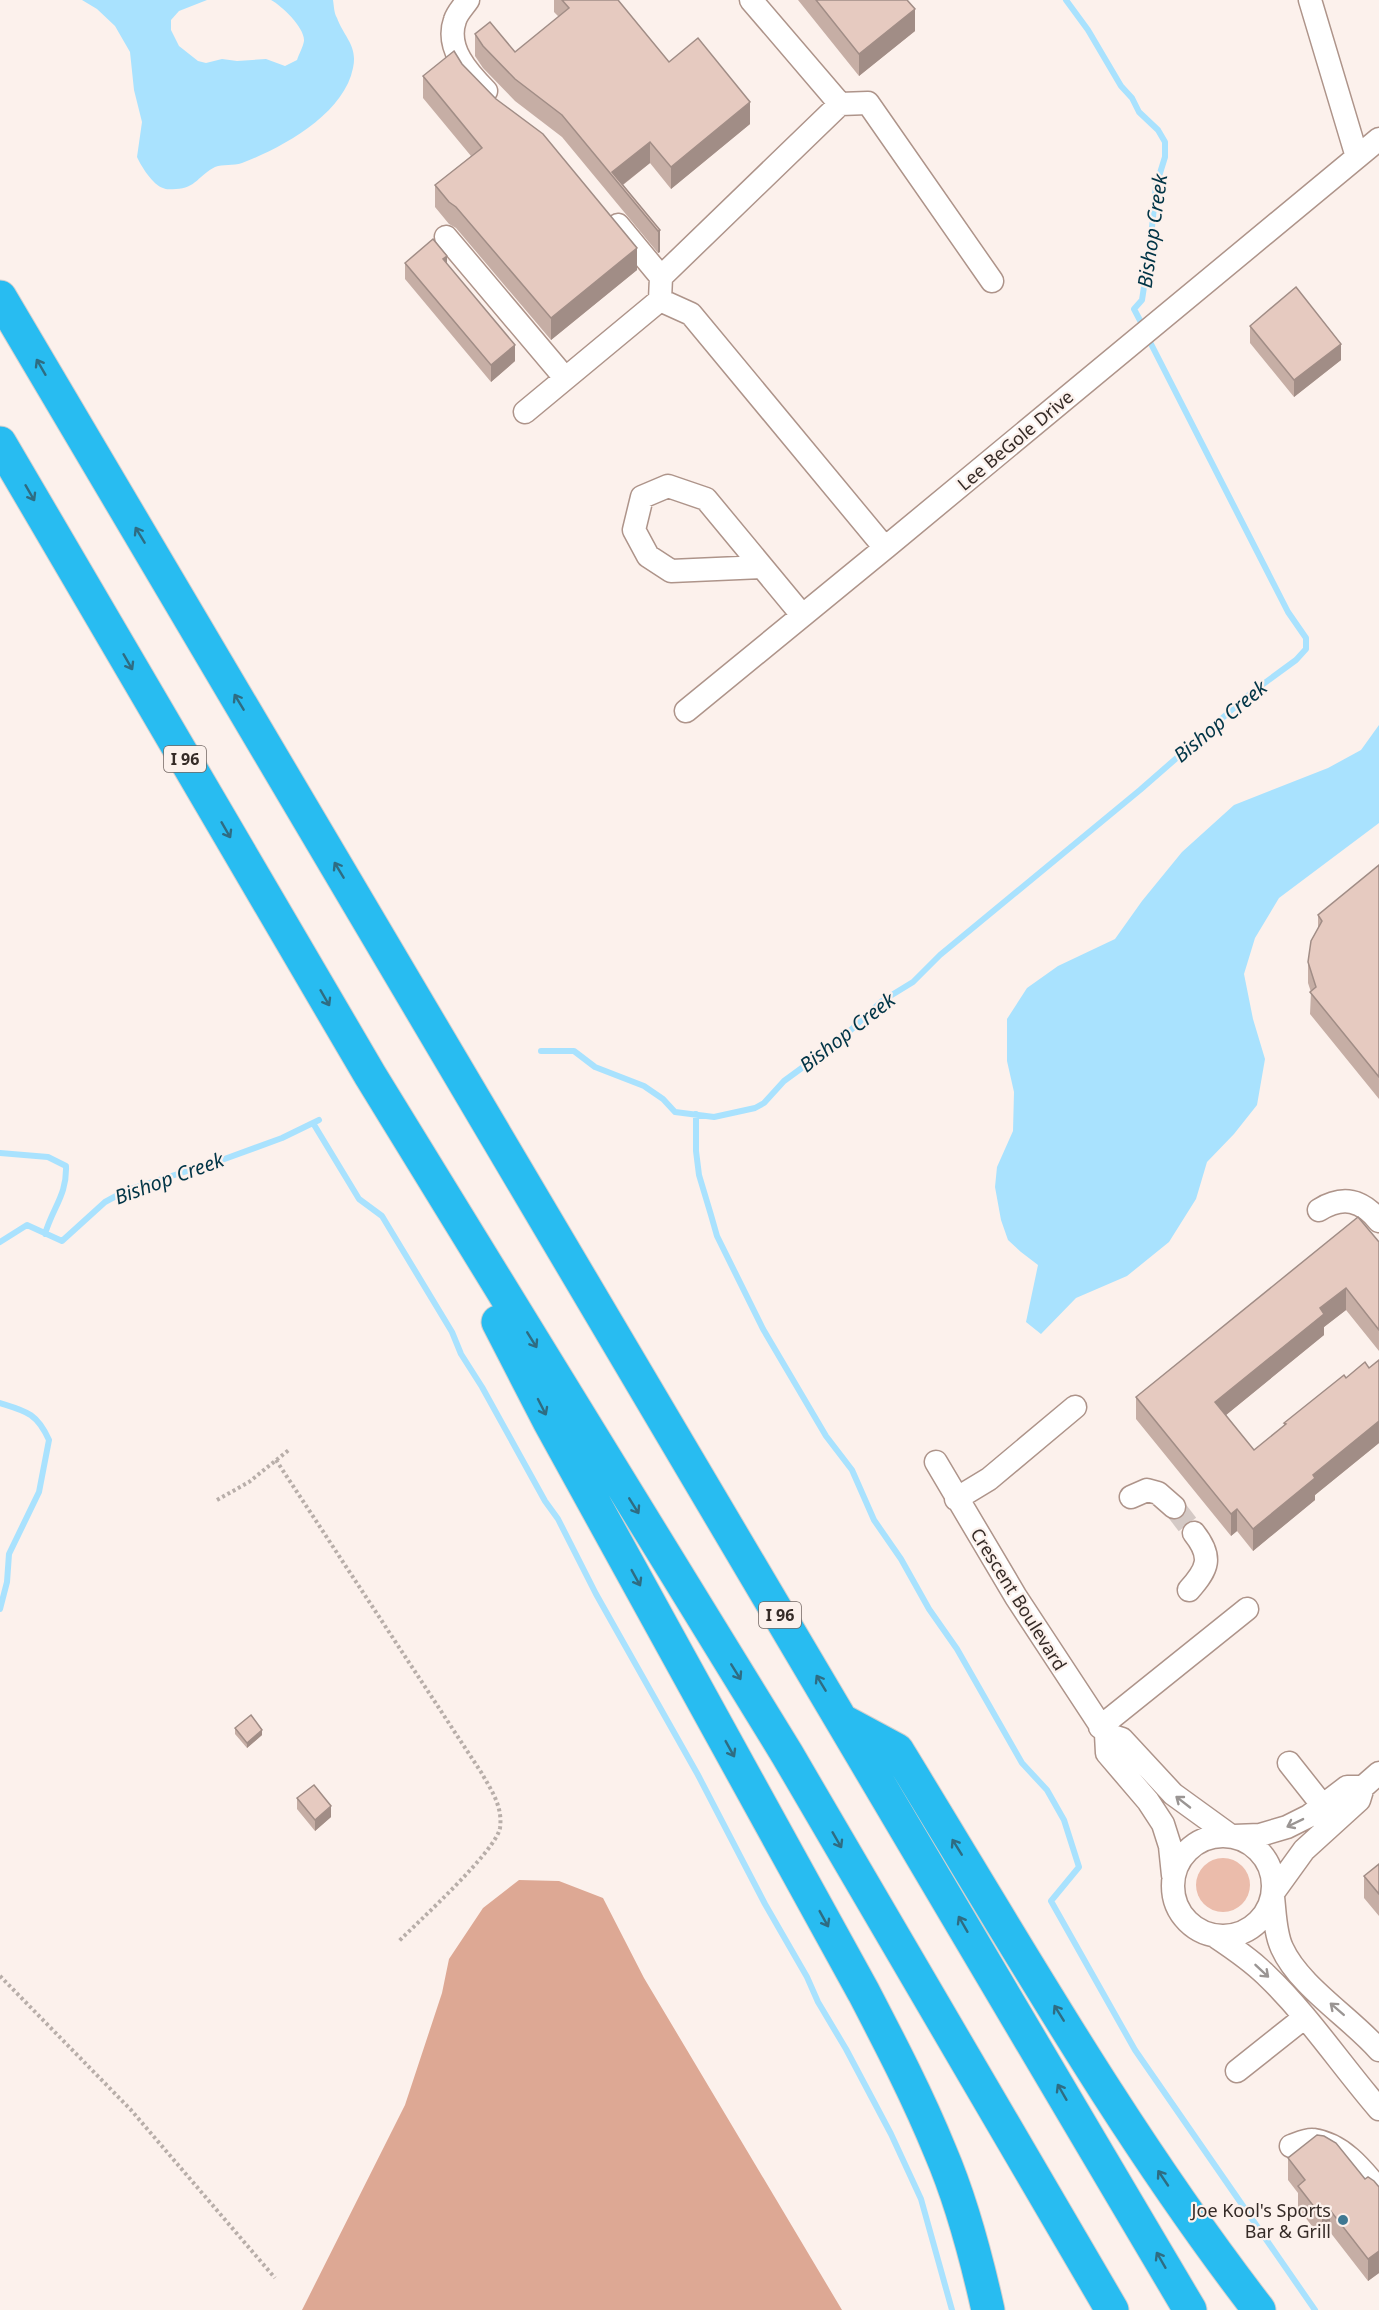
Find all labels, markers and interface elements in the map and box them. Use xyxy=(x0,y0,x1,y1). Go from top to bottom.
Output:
water label: Bishop Creek xyxy=(1131,171,1173,290)
one-way arrow xyxy=(35,359,47,376)
street label: Lee BeGole Drive xyxy=(952,384,1078,496)
one-way arrow xyxy=(24,484,36,501)
one-way arrow xyxy=(133,527,145,544)
one-way arrow xyxy=(123,652,134,670)
water label: Bishop Creek xyxy=(1167,673,1273,768)
one-way arrow xyxy=(233,694,245,711)
road number: I 96 xyxy=(164,746,206,772)
one-way arrow xyxy=(221,821,233,838)
one-way arrow xyxy=(333,862,345,879)
water label: Bishop Creek xyxy=(794,985,901,1078)
one-way arrow xyxy=(319,989,331,1006)
water label: Bishop Creek xyxy=(111,1145,228,1210)
one-way arrow xyxy=(527,1331,539,1348)
one-way arrow xyxy=(536,1398,548,1415)
one-way arrow xyxy=(629,1497,641,1514)
street label: Crescent Boulevard xyxy=(965,1523,1073,1675)
one-way arrow xyxy=(630,1569,642,1586)
road number: I 96 xyxy=(759,1602,801,1628)
one-way arrow xyxy=(731,1663,743,1680)
one-way arrow xyxy=(815,1675,827,1692)
one-way arrow xyxy=(725,1739,736,1757)
one-way arrow xyxy=(1175,1796,1191,1809)
one-way arrow xyxy=(1286,1818,1304,1829)
one-way arrow xyxy=(831,1831,843,1848)
one-way arrow xyxy=(950,1839,962,1856)
one-way arrow xyxy=(819,1910,830,1928)
one-way arrow xyxy=(956,1915,968,1932)
one-way arrow xyxy=(1254,1964,1269,1978)
one-way arrow xyxy=(1329,2003,1345,2016)
one-way arrow xyxy=(1052,2005,1064,2022)
one-way arrow xyxy=(1055,2083,1067,2100)
one-way arrow xyxy=(1157,2170,1169,2186)
place label: Joe Kool's Sports Bar & Grill xyxy=(1190,2198,1331,2243)
marker: Joe Kool's Sports Bar & Grill xyxy=(1336,2213,1350,2227)
one-way arrow xyxy=(1154,2252,1166,2269)

